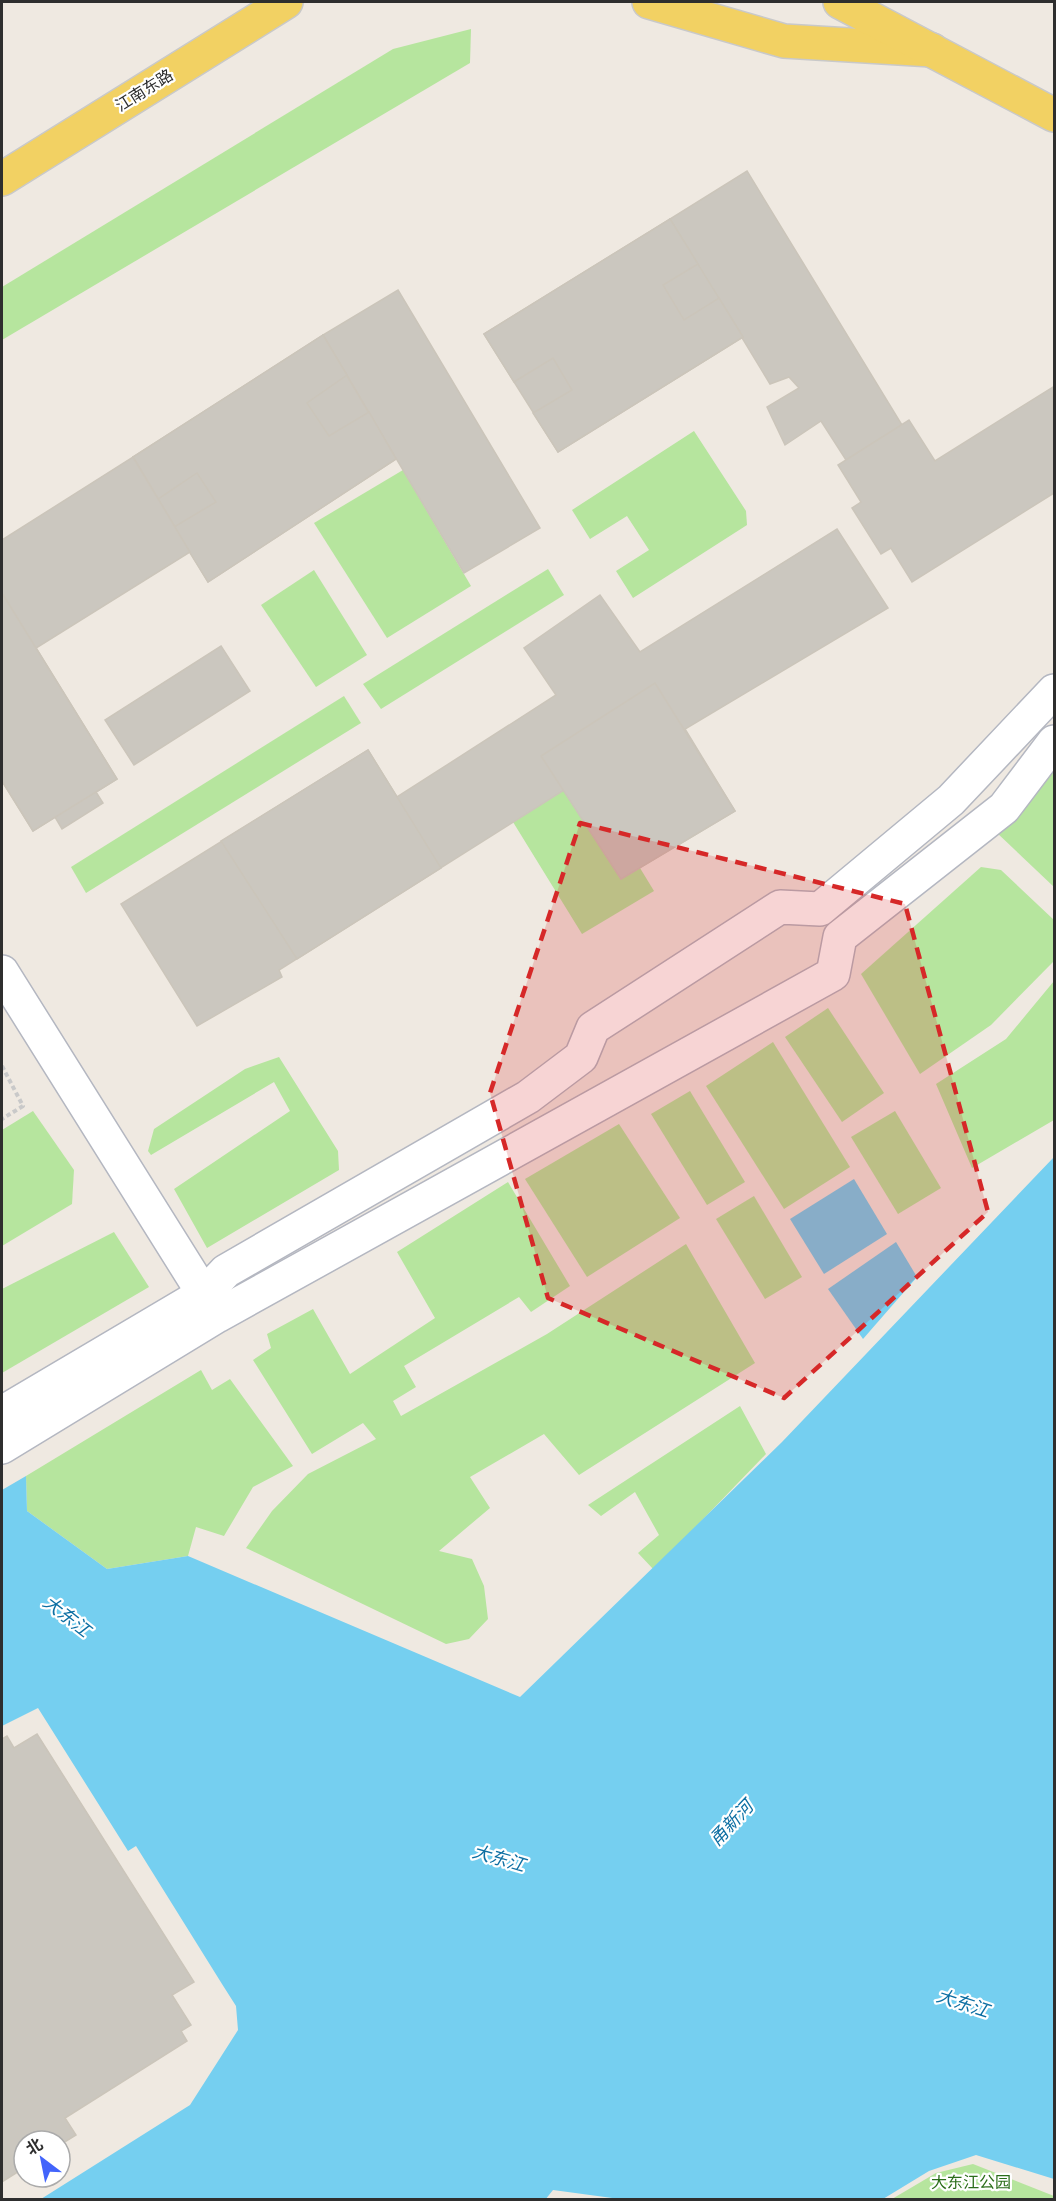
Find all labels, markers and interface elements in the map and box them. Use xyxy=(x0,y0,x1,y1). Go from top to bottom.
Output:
street label: 江南东路 xyxy=(112,65,176,115)
water label: 大东江 xyxy=(39,1591,96,1642)
water label: 甬新河 xyxy=(705,1794,759,1850)
water label: 大东江 xyxy=(470,1840,530,1876)
water label: 大东江 xyxy=(934,1985,994,2022)
north arrow xyxy=(12,2129,72,2189)
text: 北 xyxy=(22,2134,46,2159)
park label: 大东江公园 xyxy=(931,2172,1011,2192)

